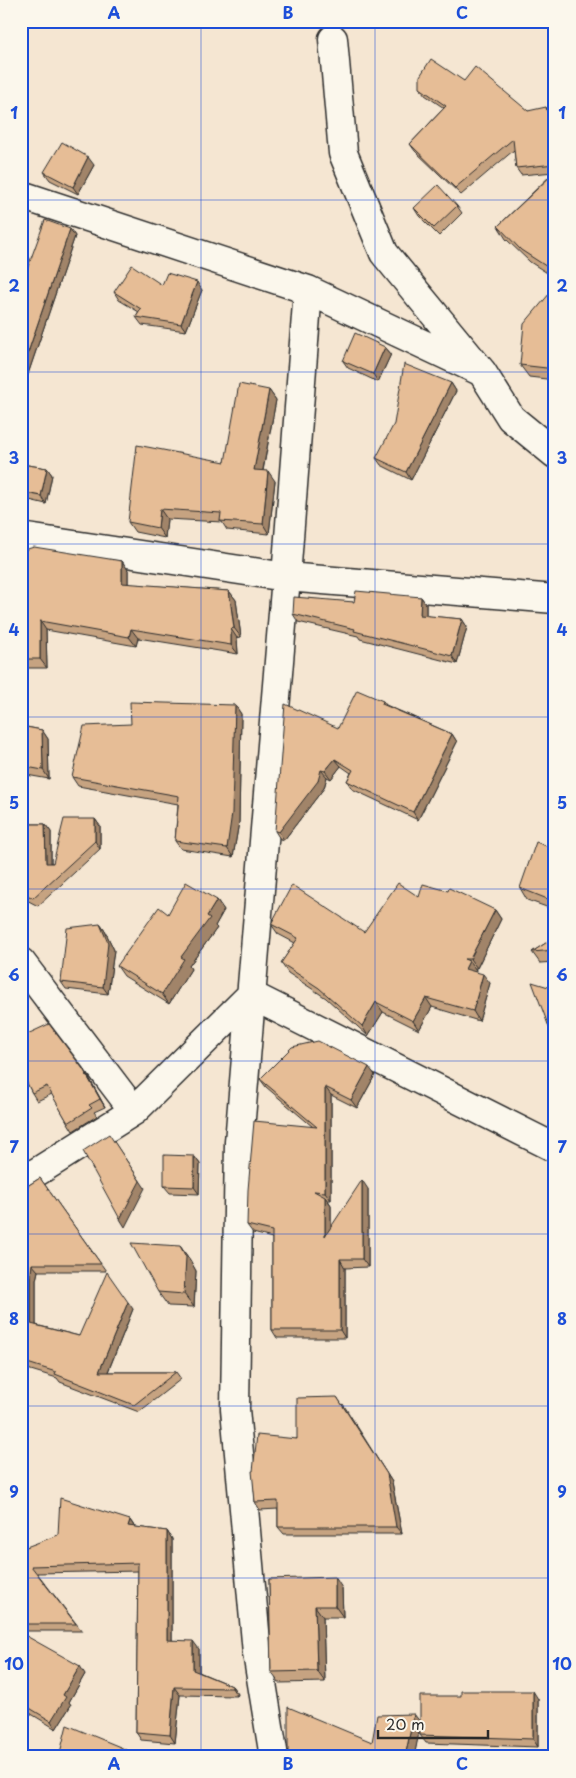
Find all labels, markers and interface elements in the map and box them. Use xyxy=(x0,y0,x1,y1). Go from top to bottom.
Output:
text: A xyxy=(108,0,121,24)
text: B xyxy=(283,0,294,24)
text: C xyxy=(456,0,468,24)
text: 1 xyxy=(10,100,18,124)
text: 1 xyxy=(558,100,566,124)
text: 2 xyxy=(8,273,20,297)
text: 2 xyxy=(556,273,568,297)
text: 3 xyxy=(9,445,19,469)
text: 3 xyxy=(557,445,567,469)
text: 4 xyxy=(9,617,20,641)
text: 4 xyxy=(557,617,568,641)
text: 5 xyxy=(9,790,19,814)
text: 5 xyxy=(557,790,567,814)
text: 6 xyxy=(8,962,20,986)
text: 6 xyxy=(556,962,568,986)
text: 7 xyxy=(9,1134,19,1158)
text: 7 xyxy=(557,1134,567,1158)
text: 8 xyxy=(9,1306,19,1330)
text: 8 xyxy=(557,1306,567,1330)
text: 9 xyxy=(9,1479,19,1503)
text: 9 xyxy=(557,1479,567,1503)
text: 10 xyxy=(4,1651,24,1675)
text: 10 xyxy=(552,1651,572,1675)
scale bar xyxy=(378,1708,488,1740)
text: 20 m xyxy=(386,1712,425,1735)
text: A xyxy=(108,1751,121,1775)
text: B xyxy=(283,1751,294,1775)
text: C xyxy=(456,1751,468,1775)

